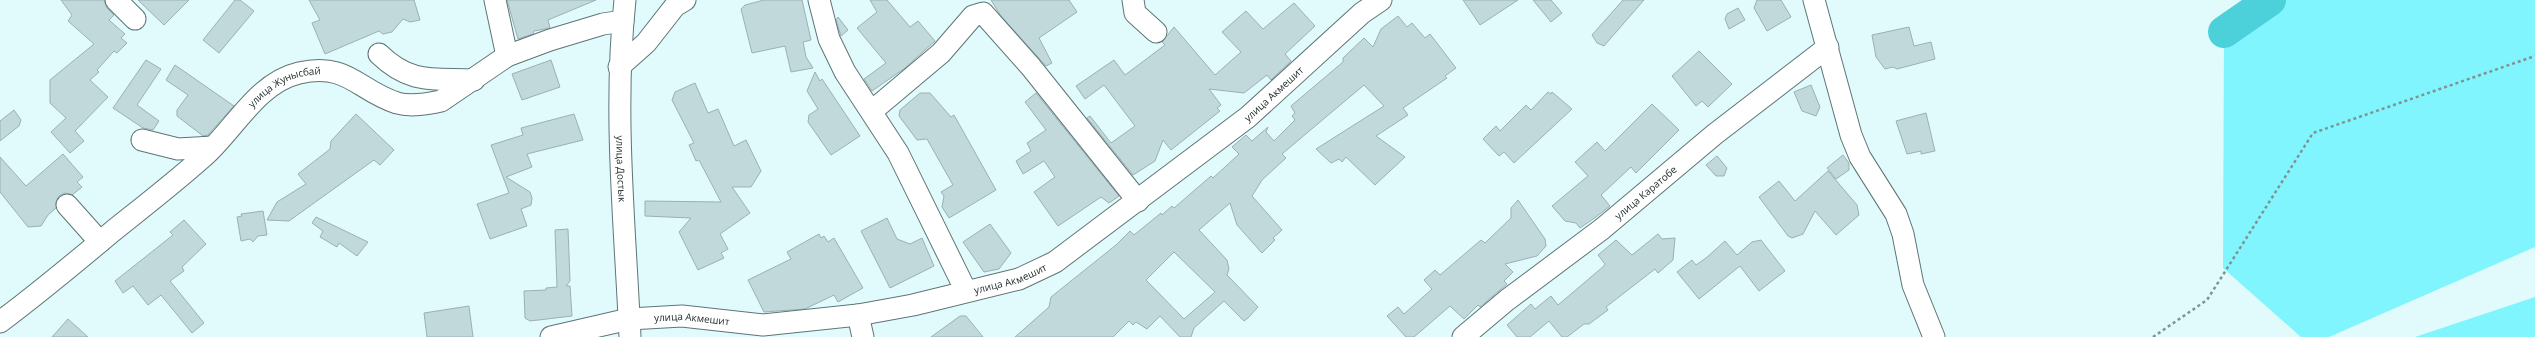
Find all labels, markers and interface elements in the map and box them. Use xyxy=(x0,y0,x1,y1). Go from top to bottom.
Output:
street label: улица Жунысбай xyxy=(245,63,321,110)
street label: улица Акмешит xyxy=(1241,63,1307,125)
street label: улица Достык xyxy=(613,135,630,203)
street label: улица Каратобе xyxy=(1612,162,1680,223)
street label: улица Акмешит xyxy=(972,260,1049,297)
street label: улица Акмешит xyxy=(654,309,731,328)

